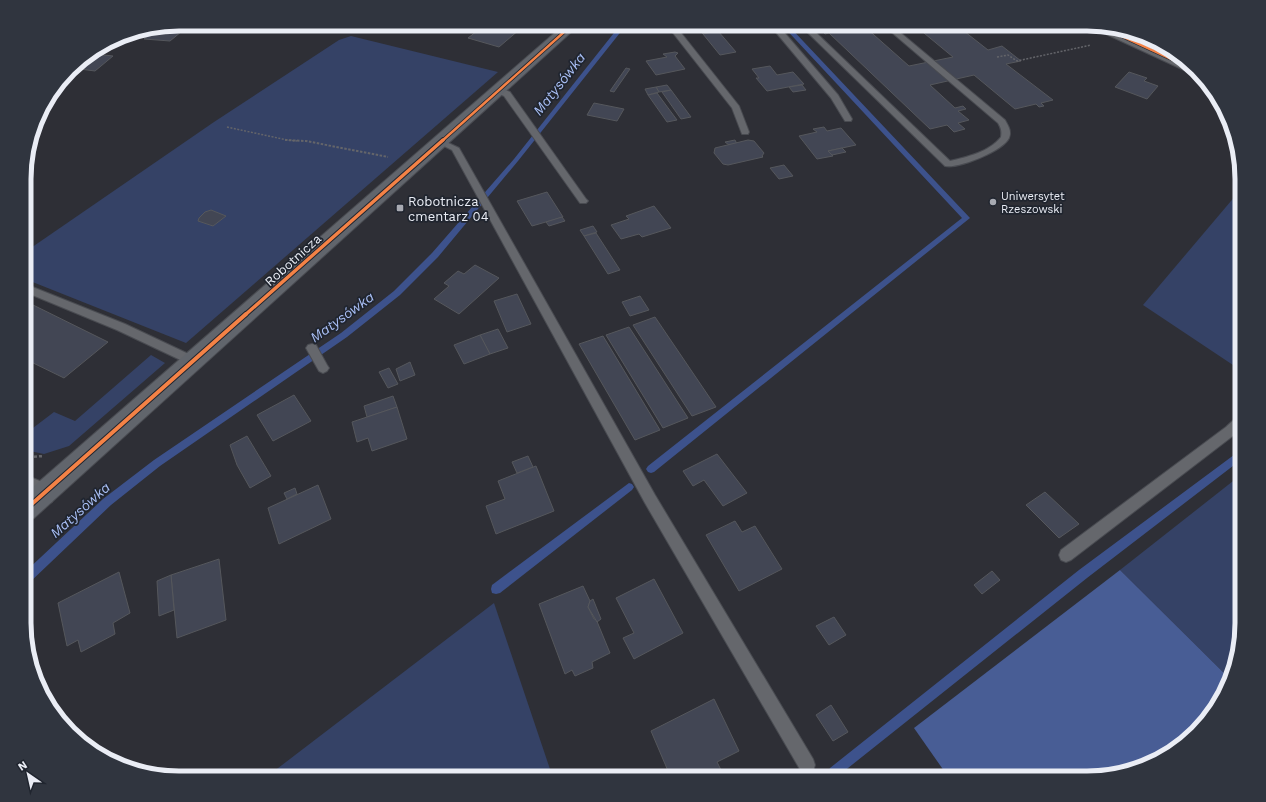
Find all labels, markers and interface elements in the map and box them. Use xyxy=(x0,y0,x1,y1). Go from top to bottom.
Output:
water label: Matysówka xyxy=(530,49,589,118)
place label: Uniwersytet Rzeszowski xyxy=(1001,190,1065,216)
place label: Robotnicza cmentarz 04 xyxy=(408,194,489,224)
marker: Uniwersytet Rzeszowski xyxy=(988,197,998,207)
marker: Robotnicza cmentarz 04 xyxy=(395,203,405,213)
street label: Robotnicza xyxy=(262,230,325,289)
water label: Matysówka xyxy=(307,288,377,346)
water label: Matysówka xyxy=(47,479,113,541)
north arrow xyxy=(8,754,48,794)
text: N xyxy=(16,758,30,774)

